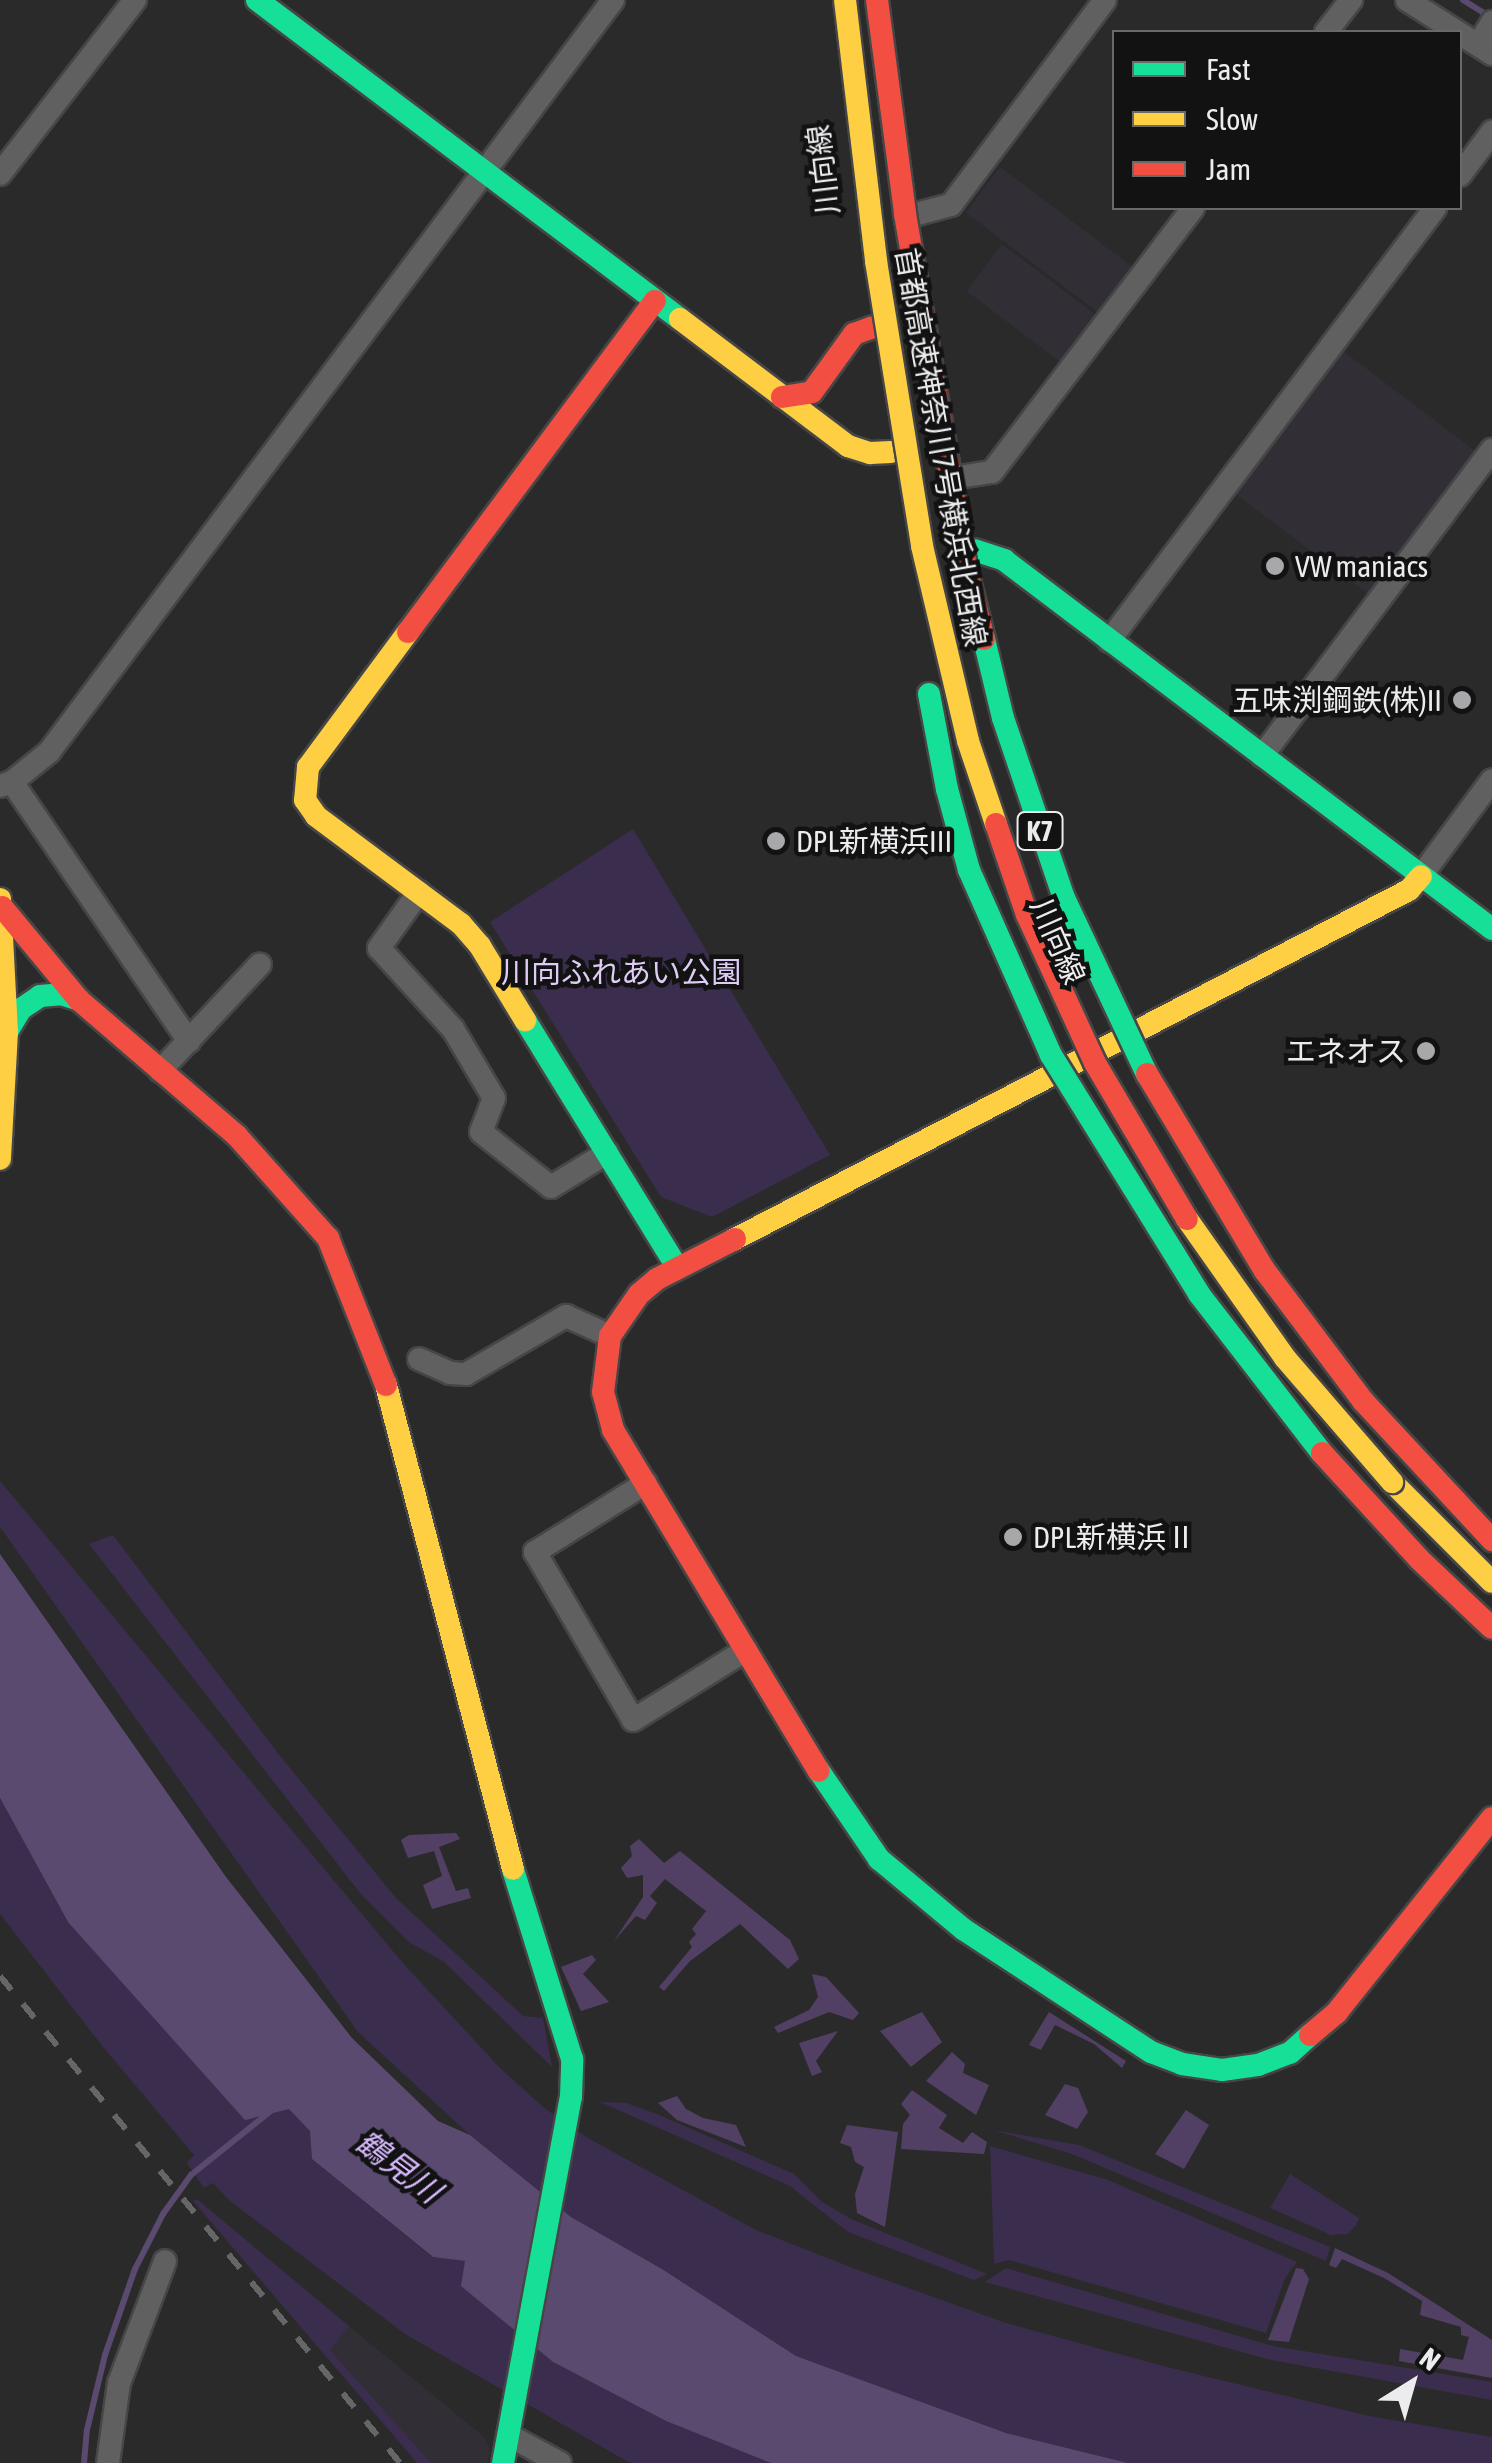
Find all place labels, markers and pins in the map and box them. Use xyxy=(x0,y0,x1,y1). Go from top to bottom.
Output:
place label: VW maniacs xyxy=(1295,548,1428,584)
marker: VW maniacs xyxy=(1264,555,1286,577)
place label: 五味渕鋼鉄(株)II xyxy=(1232,682,1442,718)
marker: 五味渕鋼鉄(株)II xyxy=(1451,689,1473,711)
place label: DPL新横浜III xyxy=(796,823,952,859)
marker: DPL新横浜III xyxy=(765,830,787,852)
place label: エネオス xyxy=(1286,1033,1406,1069)
marker: エネオス xyxy=(1415,1040,1437,1062)
place label: DPL新横浜Ⅱ xyxy=(1033,1519,1196,1555)
marker: DPL新横浜Ⅱ xyxy=(1002,1526,1024,1548)

